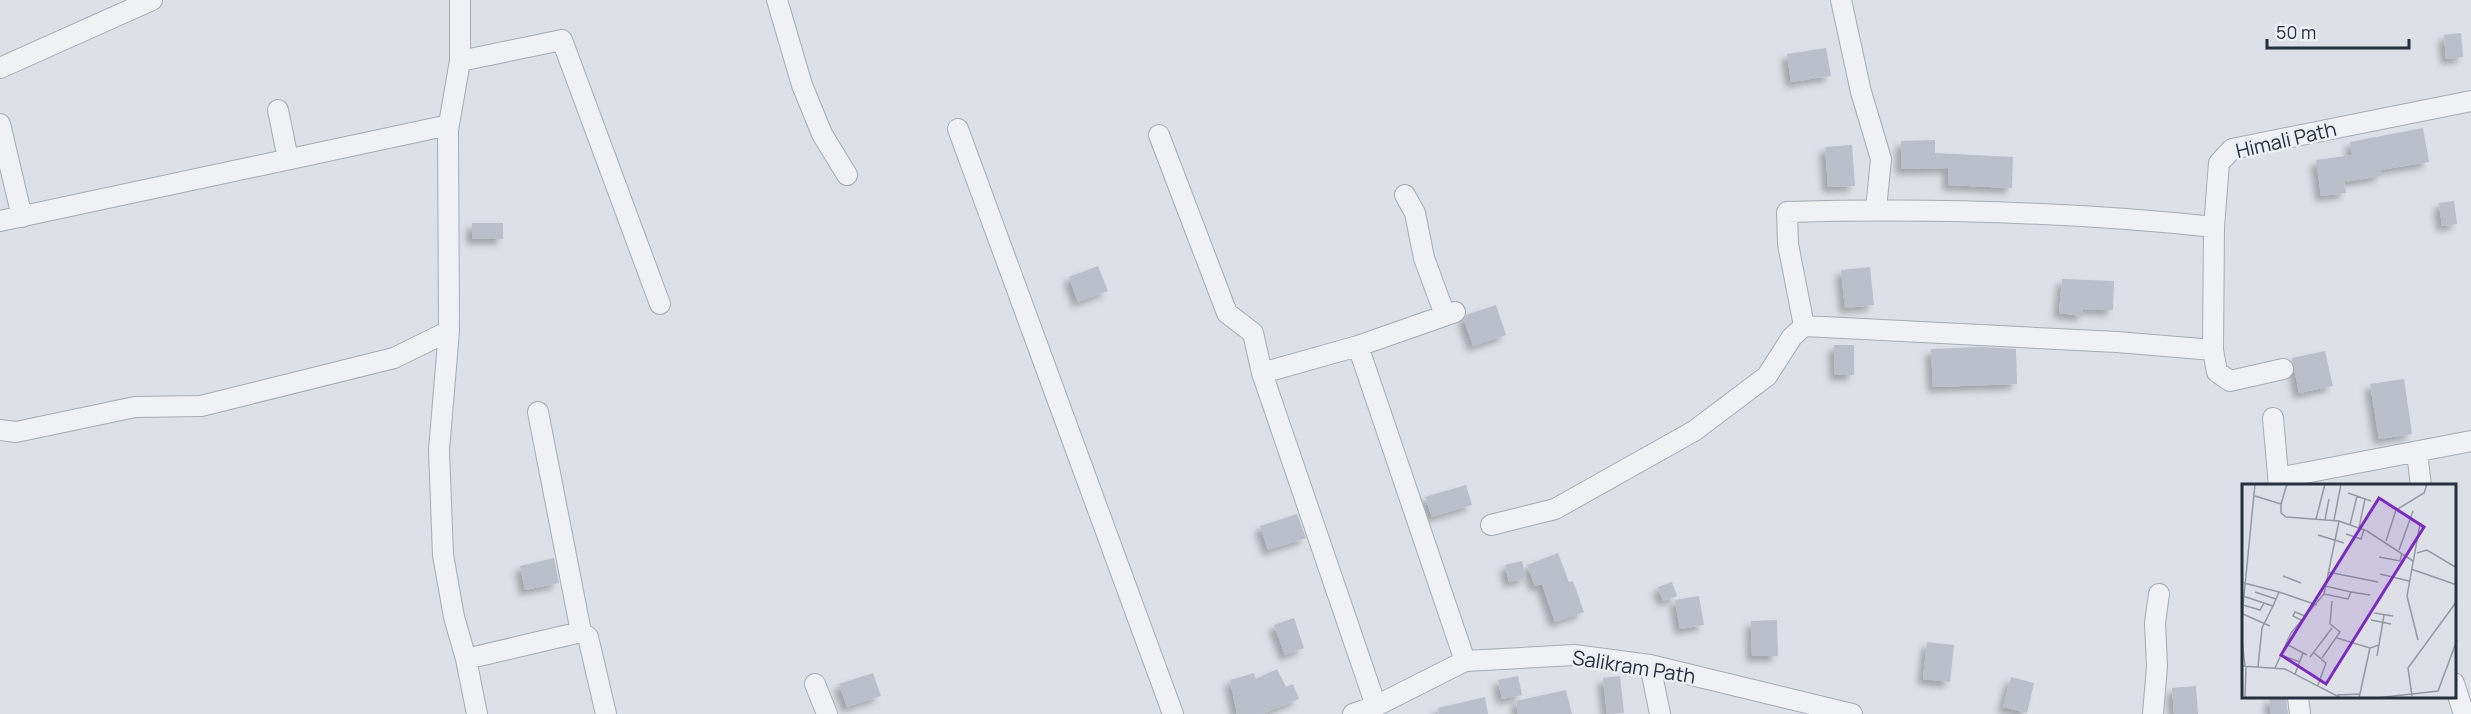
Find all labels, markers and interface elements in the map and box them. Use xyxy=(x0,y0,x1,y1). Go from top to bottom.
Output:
scale bar xyxy=(2267,12,2410,50)
text: 50 m xyxy=(2276,20,2316,44)
street label: Himali Path xyxy=(2233,115,2339,164)
inset map xyxy=(2242,484,2456,699)
street label: Salikram Path xyxy=(1571,643,1698,690)

